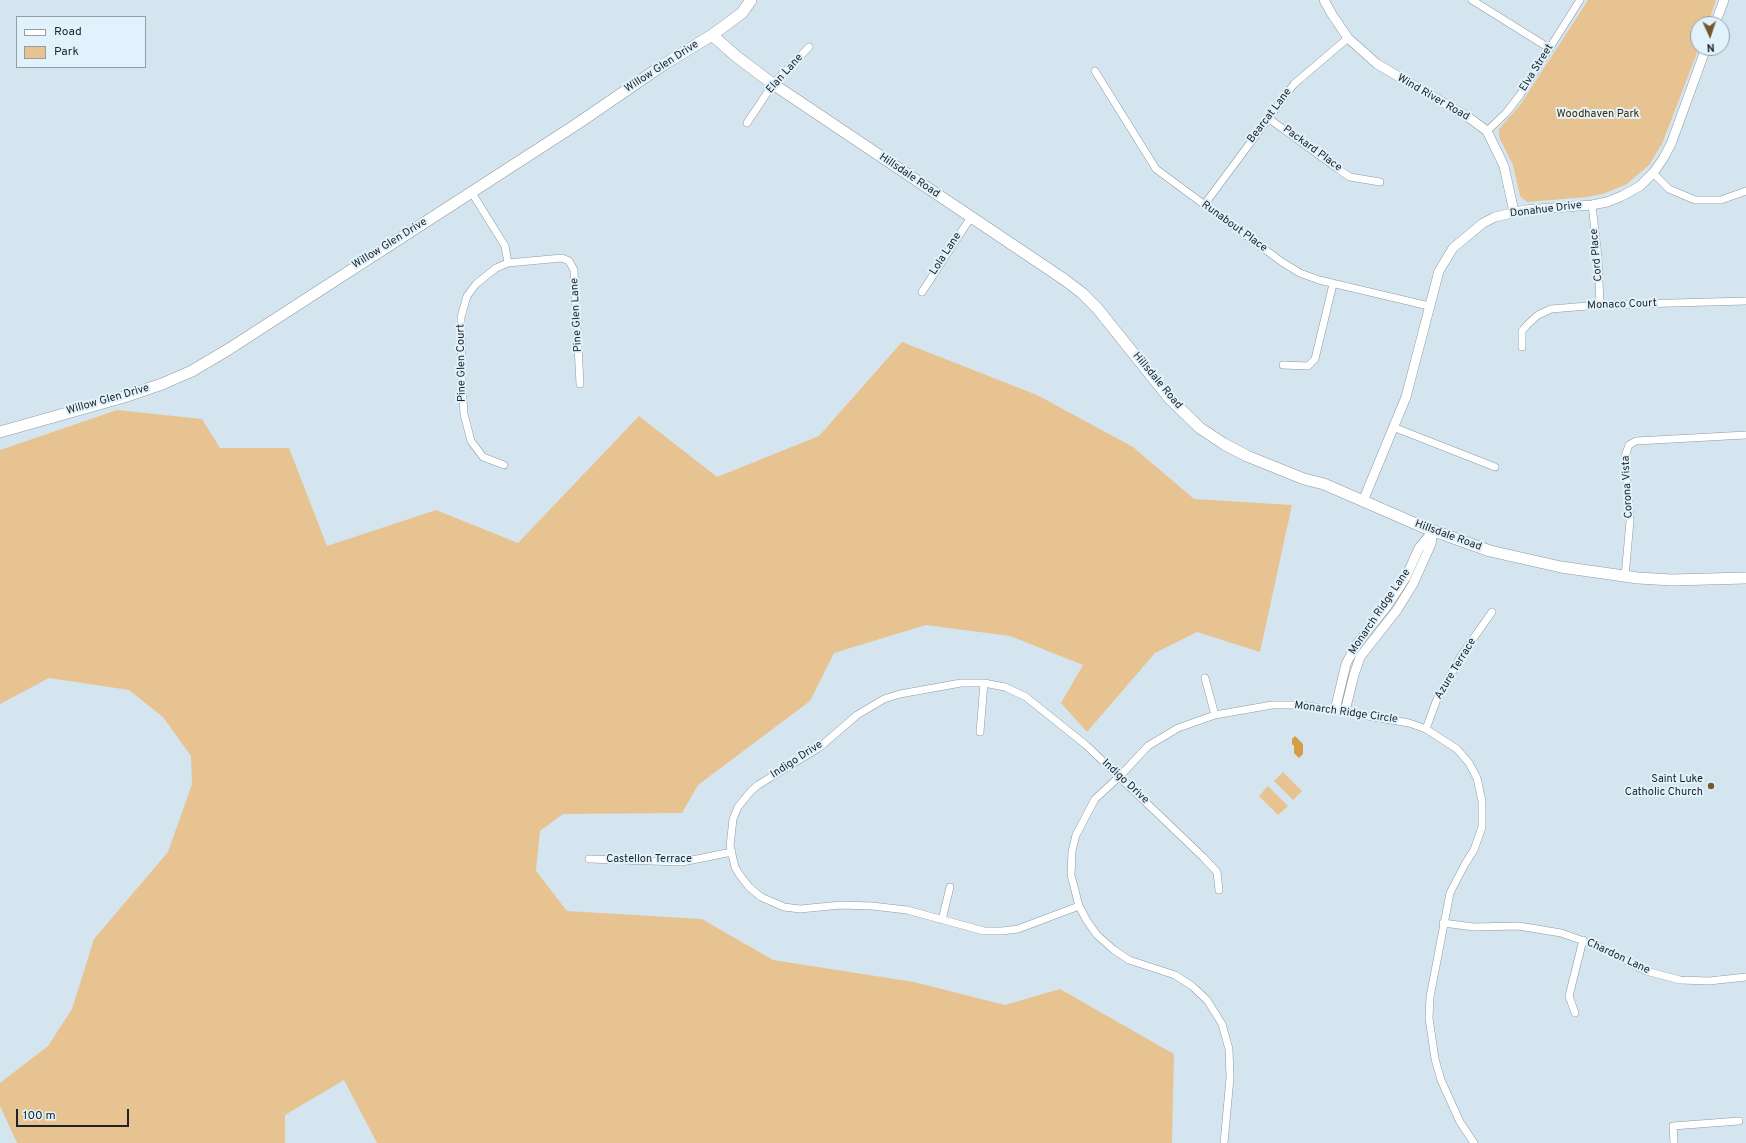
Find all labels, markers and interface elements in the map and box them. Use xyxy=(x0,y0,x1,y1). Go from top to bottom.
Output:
legend xyxy=(16,16,146,68)
north arrow xyxy=(1690,16,1730,56)
text: Road xyxy=(54,24,82,40)
street label: Willow Glen Drive xyxy=(623,38,701,96)
text: N xyxy=(1706,40,1715,54)
street label: Elva Street xyxy=(1517,42,1557,94)
text: Park xyxy=(54,44,79,60)
street label: Elan Lane xyxy=(764,52,806,96)
street label: Wind River Road xyxy=(1395,72,1471,124)
street label: Bearcat Lane xyxy=(1245,86,1295,146)
park label: Woodhaven Park xyxy=(1557,108,1639,122)
street label: Packard Place xyxy=(1280,123,1344,175)
street label: Hillsdale Road xyxy=(876,151,942,201)
street label: Runabout Place xyxy=(1199,199,1269,255)
street label: Donahue Drive xyxy=(1509,199,1583,221)
street label: Willow Glen Drive xyxy=(350,216,430,272)
street label: Cord Place xyxy=(1588,228,1606,282)
street label: Lola Lane xyxy=(927,230,965,278)
street label: Pine Glen Lane xyxy=(568,278,586,352)
street label: Monaco Court xyxy=(1587,297,1657,313)
street label: Pine Glen Court xyxy=(455,324,469,402)
street label: Hillsdale Road xyxy=(1129,350,1185,412)
street label: Willow Glen Drive xyxy=(65,382,151,418)
street label: Corona Vista xyxy=(1620,455,1636,519)
street label: Hillsdale Road xyxy=(1413,518,1483,554)
street label: Monarch Ridge Lane xyxy=(1346,567,1414,657)
street label: Azure Terrace xyxy=(1433,636,1479,702)
street label: Monarch Ridge Circle xyxy=(1293,699,1399,727)
street label: Indigo Drive xyxy=(769,738,825,782)
street label: Indigo Drive xyxy=(1099,757,1151,807)
place label: Saint Luke Catholic Church xyxy=(1625,773,1703,799)
marker: Saint Luke Catholic Church xyxy=(1706,781,1716,791)
street label: Castellon Terrace xyxy=(606,853,692,867)
street label: Chardon Lane xyxy=(1584,937,1652,977)
scale bar xyxy=(18,1101,131,1127)
text: 100 m xyxy=(23,1108,56,1124)

